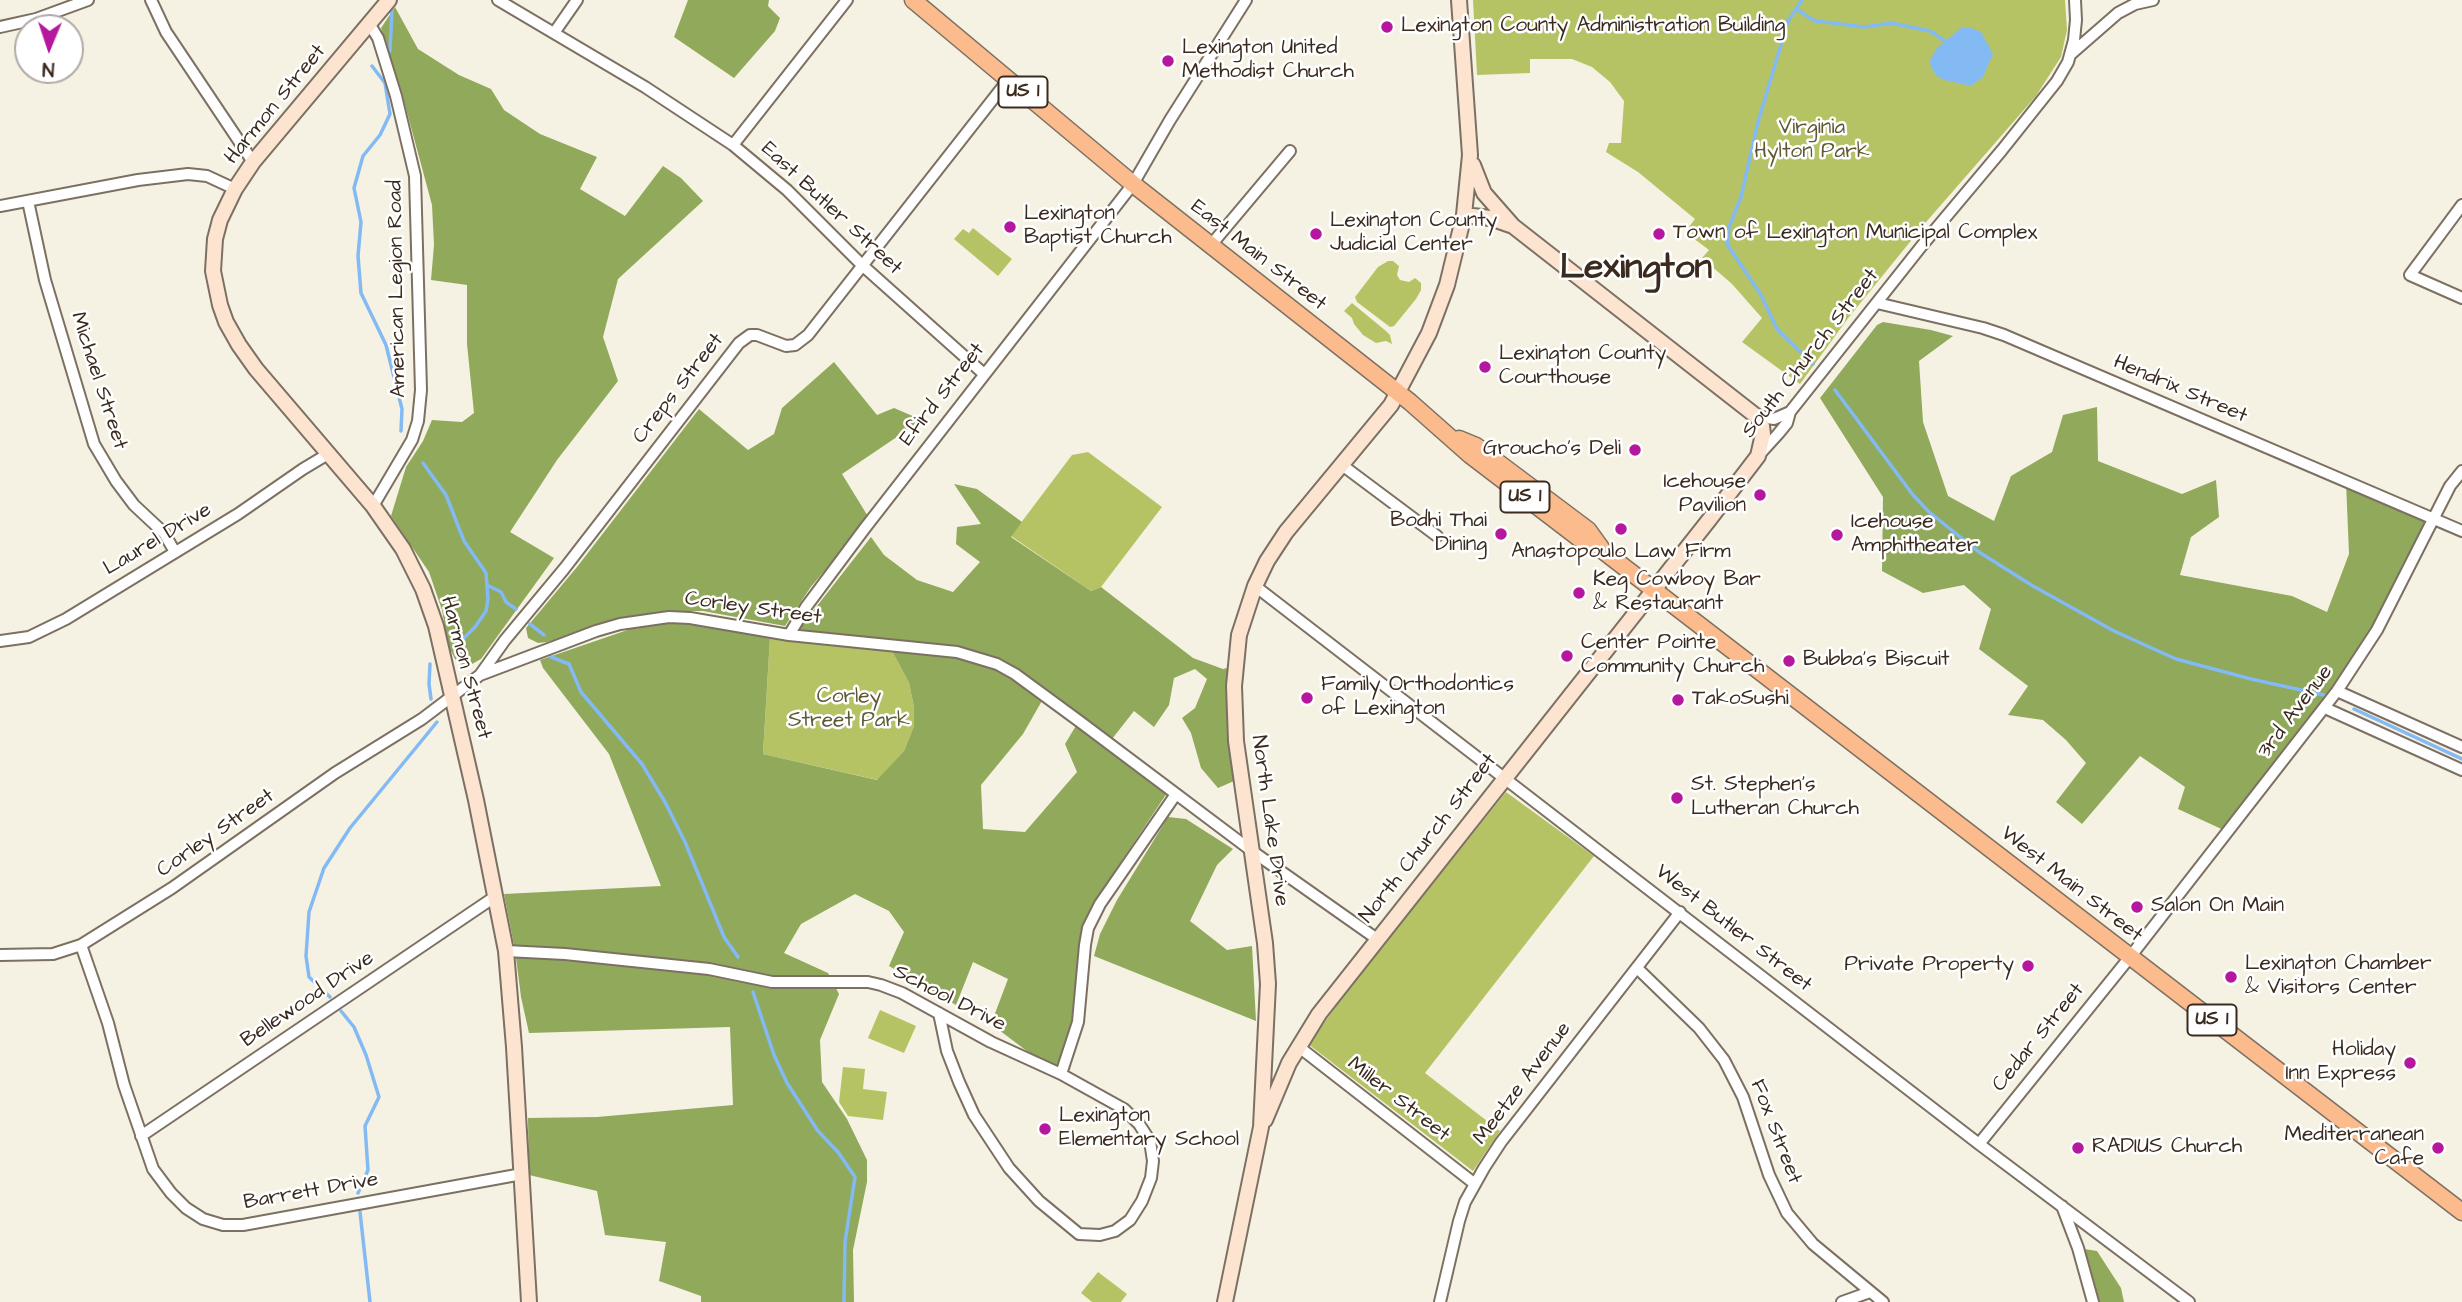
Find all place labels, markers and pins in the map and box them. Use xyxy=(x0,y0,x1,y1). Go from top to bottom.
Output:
place label: Lexington County Administration Building xyxy=(1401,14,1785,40)
marker: Lexington County Administration Building xyxy=(1379,19,1395,35)
place label: Lexington United Methodist Church xyxy=(1182,36,1354,86)
marker: Lexington United Methodist Church xyxy=(1160,53,1176,69)
place label: Lexington Baptist Church xyxy=(1024,202,1172,252)
place label: Lexington County Judicial Center xyxy=(1330,209,1497,259)
marker: Lexington Baptist Church xyxy=(1002,219,1018,235)
place label: Town of Lexington Municipal Complex xyxy=(1673,221,2038,247)
marker: Lexington County Judicial Center xyxy=(1308,226,1324,242)
marker: Town of Lexington Municipal Complex xyxy=(1651,226,1667,242)
place label: Lexington County Courthouse xyxy=(1499,342,1666,392)
marker: Lexington County Courthouse xyxy=(1477,359,1493,375)
place label: Groucho's Deli xyxy=(1483,437,1621,463)
marker: Groucho's Deli xyxy=(1627,442,1643,458)
place label: Icehouse Pavilion xyxy=(1663,470,1746,520)
marker: Icehouse Pavilion xyxy=(1752,487,1768,503)
place label: Bodhi Thai Dining xyxy=(1390,509,1487,559)
place label: Icehouse Amphitheater xyxy=(1851,510,1978,560)
marker: Anastopoulo Law Firm xyxy=(1613,521,1629,537)
marker: Bodhi Thai Dining xyxy=(1493,526,1509,542)
marker: Icehouse Amphitheater xyxy=(1829,527,1845,543)
place label: Anastopoulo Law Firm xyxy=(1511,540,1731,566)
place label: Keg Cowboy Bar & Restaurant xyxy=(1593,568,1761,618)
marker: Keg Cowboy Bar & Restaurant xyxy=(1571,585,1587,601)
place label: Center Pointe Community Church xyxy=(1581,631,1764,681)
marker: Center Pointe Community Church xyxy=(1559,648,1575,664)
place label: Bubba's Biscuit xyxy=(1803,648,1949,674)
marker: Bubba's Biscuit xyxy=(1781,653,1797,669)
place label: Family Orthodontics of Lexington xyxy=(1321,673,1514,723)
place label: TakoSushi xyxy=(1692,687,1789,713)
marker: Family Orthodontics of Lexington xyxy=(1299,690,1315,706)
marker: TakoSushi xyxy=(1670,692,1686,708)
place label: St. Stephen's Lutheran Church xyxy=(1691,773,1859,823)
marker: St. Stephen's Lutheran Church xyxy=(1669,790,1685,806)
place label: Salon On Main xyxy=(2151,894,2284,920)
marker: Salon On Main xyxy=(2129,899,2145,915)
place label: Lexington Chamber & Visitors Center xyxy=(2245,952,2432,1002)
place label: Private Property xyxy=(1845,953,2014,979)
marker: Private Property xyxy=(2020,958,2036,974)
marker: Lexington Chamber & Visitors Center xyxy=(2223,969,2239,985)
place label: Holiday Inn Express xyxy=(2285,1038,2396,1088)
marker: Holiday Inn Express xyxy=(2402,1055,2418,1071)
place label: Lexington Elementary School xyxy=(1059,1104,1239,1154)
marker: Lexington Elementary School xyxy=(1037,1121,1053,1137)
place label: Mediterranean Cafe xyxy=(2285,1123,2424,1173)
place label: RADIUS Church xyxy=(2092,1135,2242,1161)
marker: RADIUS Church xyxy=(2070,1140,2086,1156)
marker: Mediterranean Cafe xyxy=(2430,1140,2446,1156)

